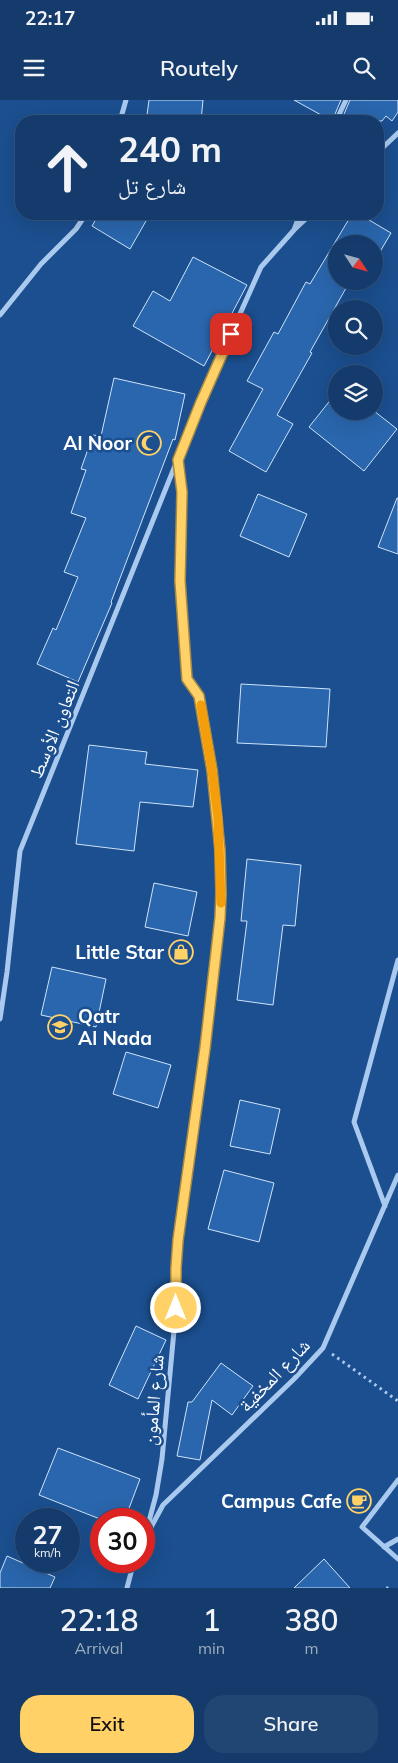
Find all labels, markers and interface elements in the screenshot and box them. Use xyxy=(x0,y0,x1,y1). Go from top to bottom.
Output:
text: 22:17 xyxy=(25,6,75,30)
icon: menu xyxy=(20,54,48,82)
text: Routely xyxy=(160,54,238,82)
icon: search xyxy=(350,54,378,82)
text: 240 m xyxy=(118,127,222,171)
icon: ahead xyxy=(35,135,100,200)
text: شارع تل xyxy=(118,172,186,200)
north arrow xyxy=(328,235,382,290)
map controls xyxy=(328,235,383,420)
button: search xyxy=(328,300,383,355)
pin xyxy=(210,313,252,355)
icon: arrive xyxy=(217,320,245,348)
button: layers xyxy=(328,365,383,420)
mosque icon: Al Noor xyxy=(136,430,162,456)
place label: Al Noor xyxy=(63,431,133,455)
street label: التعاون الأوسط xyxy=(23,677,85,781)
shop icon: Little Star xyxy=(168,939,194,965)
place label: Little Star xyxy=(75,940,165,964)
place label: Qatr Al Nada xyxy=(78,1004,152,1050)
school or university icon: Qatr Al Nada xyxy=(47,1014,73,1040)
position arrow xyxy=(149,1281,201,1333)
street label: شارع المخفية xyxy=(233,1333,315,1417)
street label: شارع المأمون xyxy=(137,1354,169,1446)
cafe icon: Campus Cafe xyxy=(346,1488,372,1514)
place label: Campus Cafe xyxy=(221,1489,342,1513)
speed limit sign: 30 xyxy=(90,1508,155,1573)
text: 27 xyxy=(32,1519,63,1550)
text: km/h xyxy=(34,1545,61,1560)
text: 22:18 xyxy=(59,1601,139,1639)
text: 1 xyxy=(203,1601,221,1639)
text: 380 xyxy=(285,1601,339,1639)
text: Arrival xyxy=(75,1638,123,1658)
text: min xyxy=(198,1638,225,1658)
text: m xyxy=(305,1638,319,1658)
button: Exit xyxy=(20,1695,194,1753)
button: Share xyxy=(204,1695,378,1753)

